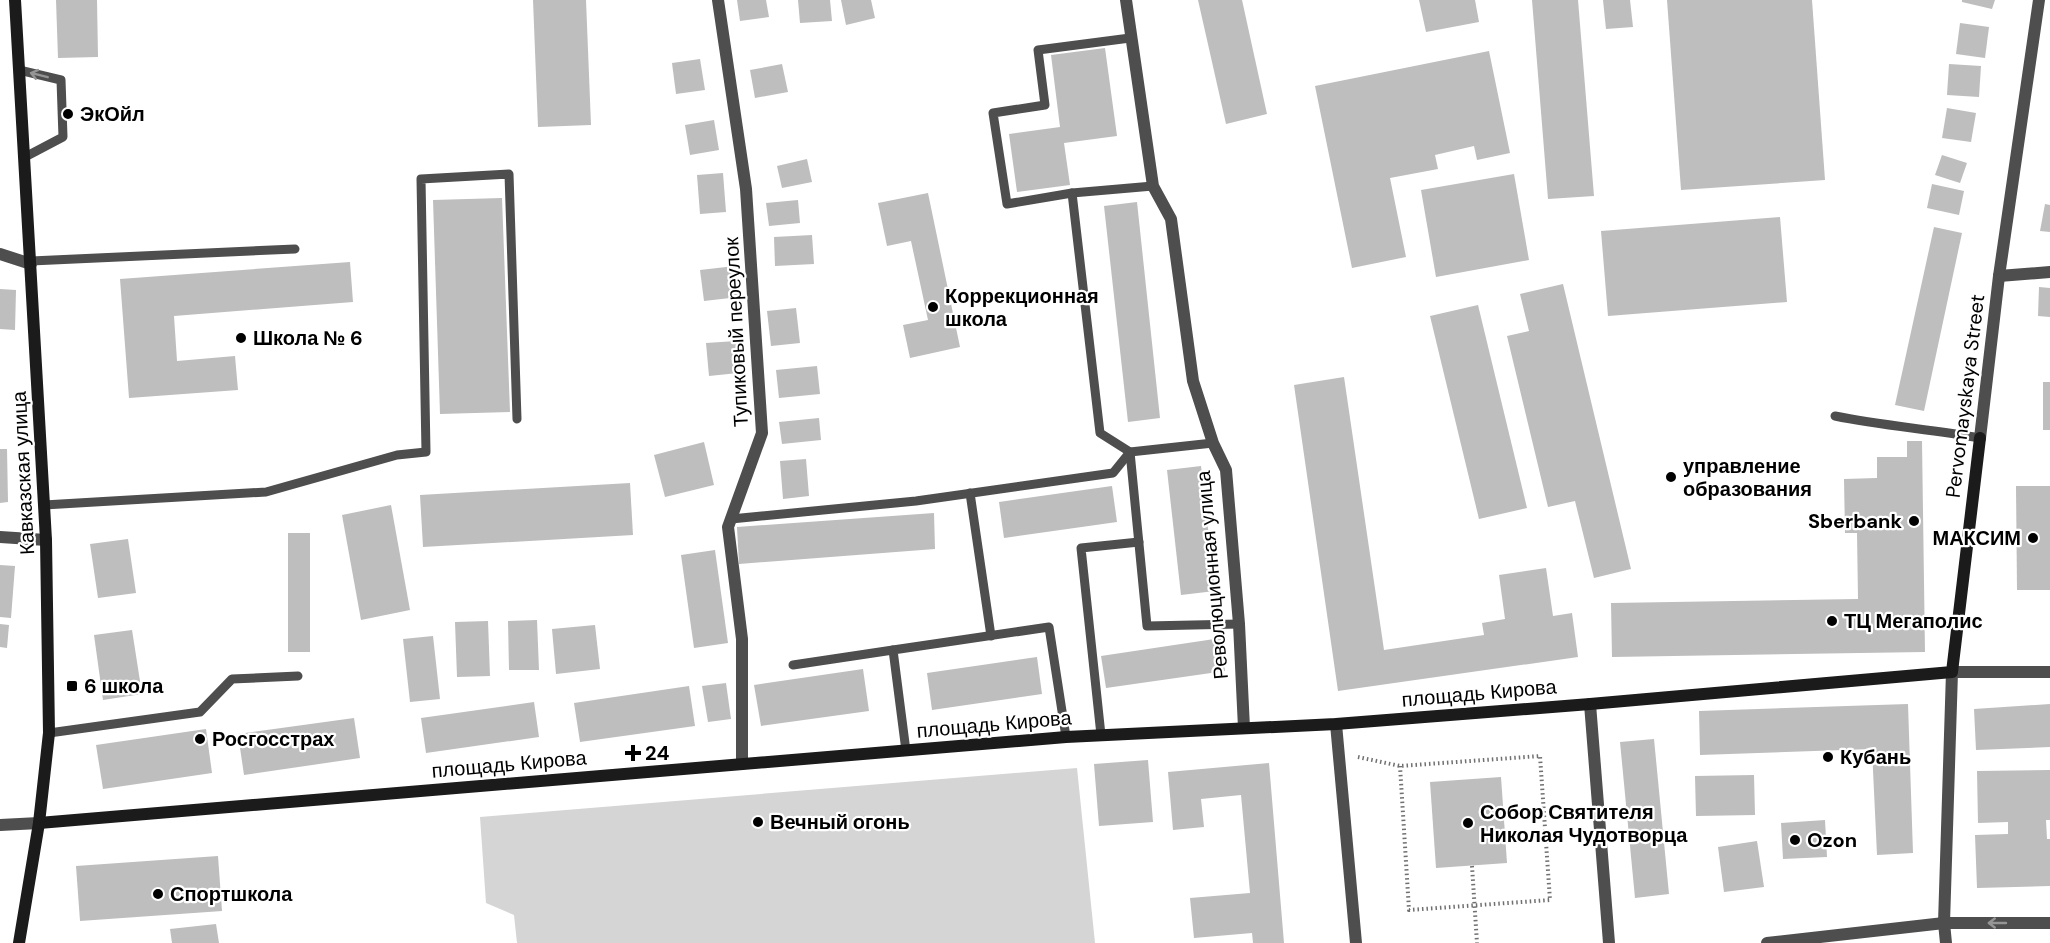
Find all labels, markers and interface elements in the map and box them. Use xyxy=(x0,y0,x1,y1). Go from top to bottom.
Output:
one-way arrow xyxy=(30,69,49,80)
place label: ЭкОйл xyxy=(80,101,145,127)
marker: ЭкОйл xyxy=(61,107,75,121)
street label: Тупиковый переулок xyxy=(718,236,754,428)
place label: Коррекционная школа xyxy=(945,283,1099,332)
street label: Pervomayskaya Street xyxy=(1940,293,1990,499)
marker: Коррекционная школа xyxy=(926,300,940,314)
place label: Школа № 6 xyxy=(253,325,363,351)
marker: Школа № 6 xyxy=(234,331,248,345)
street label: Кавказская улица xyxy=(6,390,40,556)
place label: управление образования xyxy=(1683,453,1812,502)
street label: Революционная улица xyxy=(1190,469,1234,680)
marker: управление образования xyxy=(1664,470,1678,484)
place label: Sberbank xyxy=(1808,508,1902,534)
marker: Sberbank xyxy=(1907,514,1921,528)
place label: МАКСИМ xyxy=(1932,525,2021,551)
marker: МАКСИМ xyxy=(2026,531,2040,545)
place label: ТЦ Мегаполис xyxy=(1844,608,1983,634)
marker: ТЦ Мегаполис xyxy=(1825,614,1839,628)
place label: 6 школа xyxy=(84,673,164,699)
street label: площадь Кирова xyxy=(1400,673,1558,713)
marker: 6 школа xyxy=(65,679,79,693)
street label: площадь Кирова xyxy=(915,704,1073,744)
place label: Росгосстрах xyxy=(212,726,334,752)
marker: Росгосстрах xyxy=(193,732,207,746)
place label: 24 xyxy=(645,740,669,766)
street label: площадь Кирова xyxy=(430,744,588,784)
place label: Кубань xyxy=(1840,744,1911,770)
marker: 24 xyxy=(626,746,640,760)
marker: Кубань xyxy=(1821,750,1835,764)
place label: Собор Святителя Николая Чудотворца xyxy=(1480,799,1688,848)
place label: Вечный огонь xyxy=(770,809,910,835)
marker: Вечный огонь xyxy=(751,815,765,829)
marker: Собор Святителя Николая Чудотворца xyxy=(1461,816,1475,830)
place label: Ozon xyxy=(1807,827,1857,853)
marker: Ozon xyxy=(1788,833,1802,847)
place label: Спортшкола xyxy=(170,881,293,907)
marker: Спортшкола xyxy=(151,887,165,901)
one-way arrow xyxy=(1988,917,2008,929)

